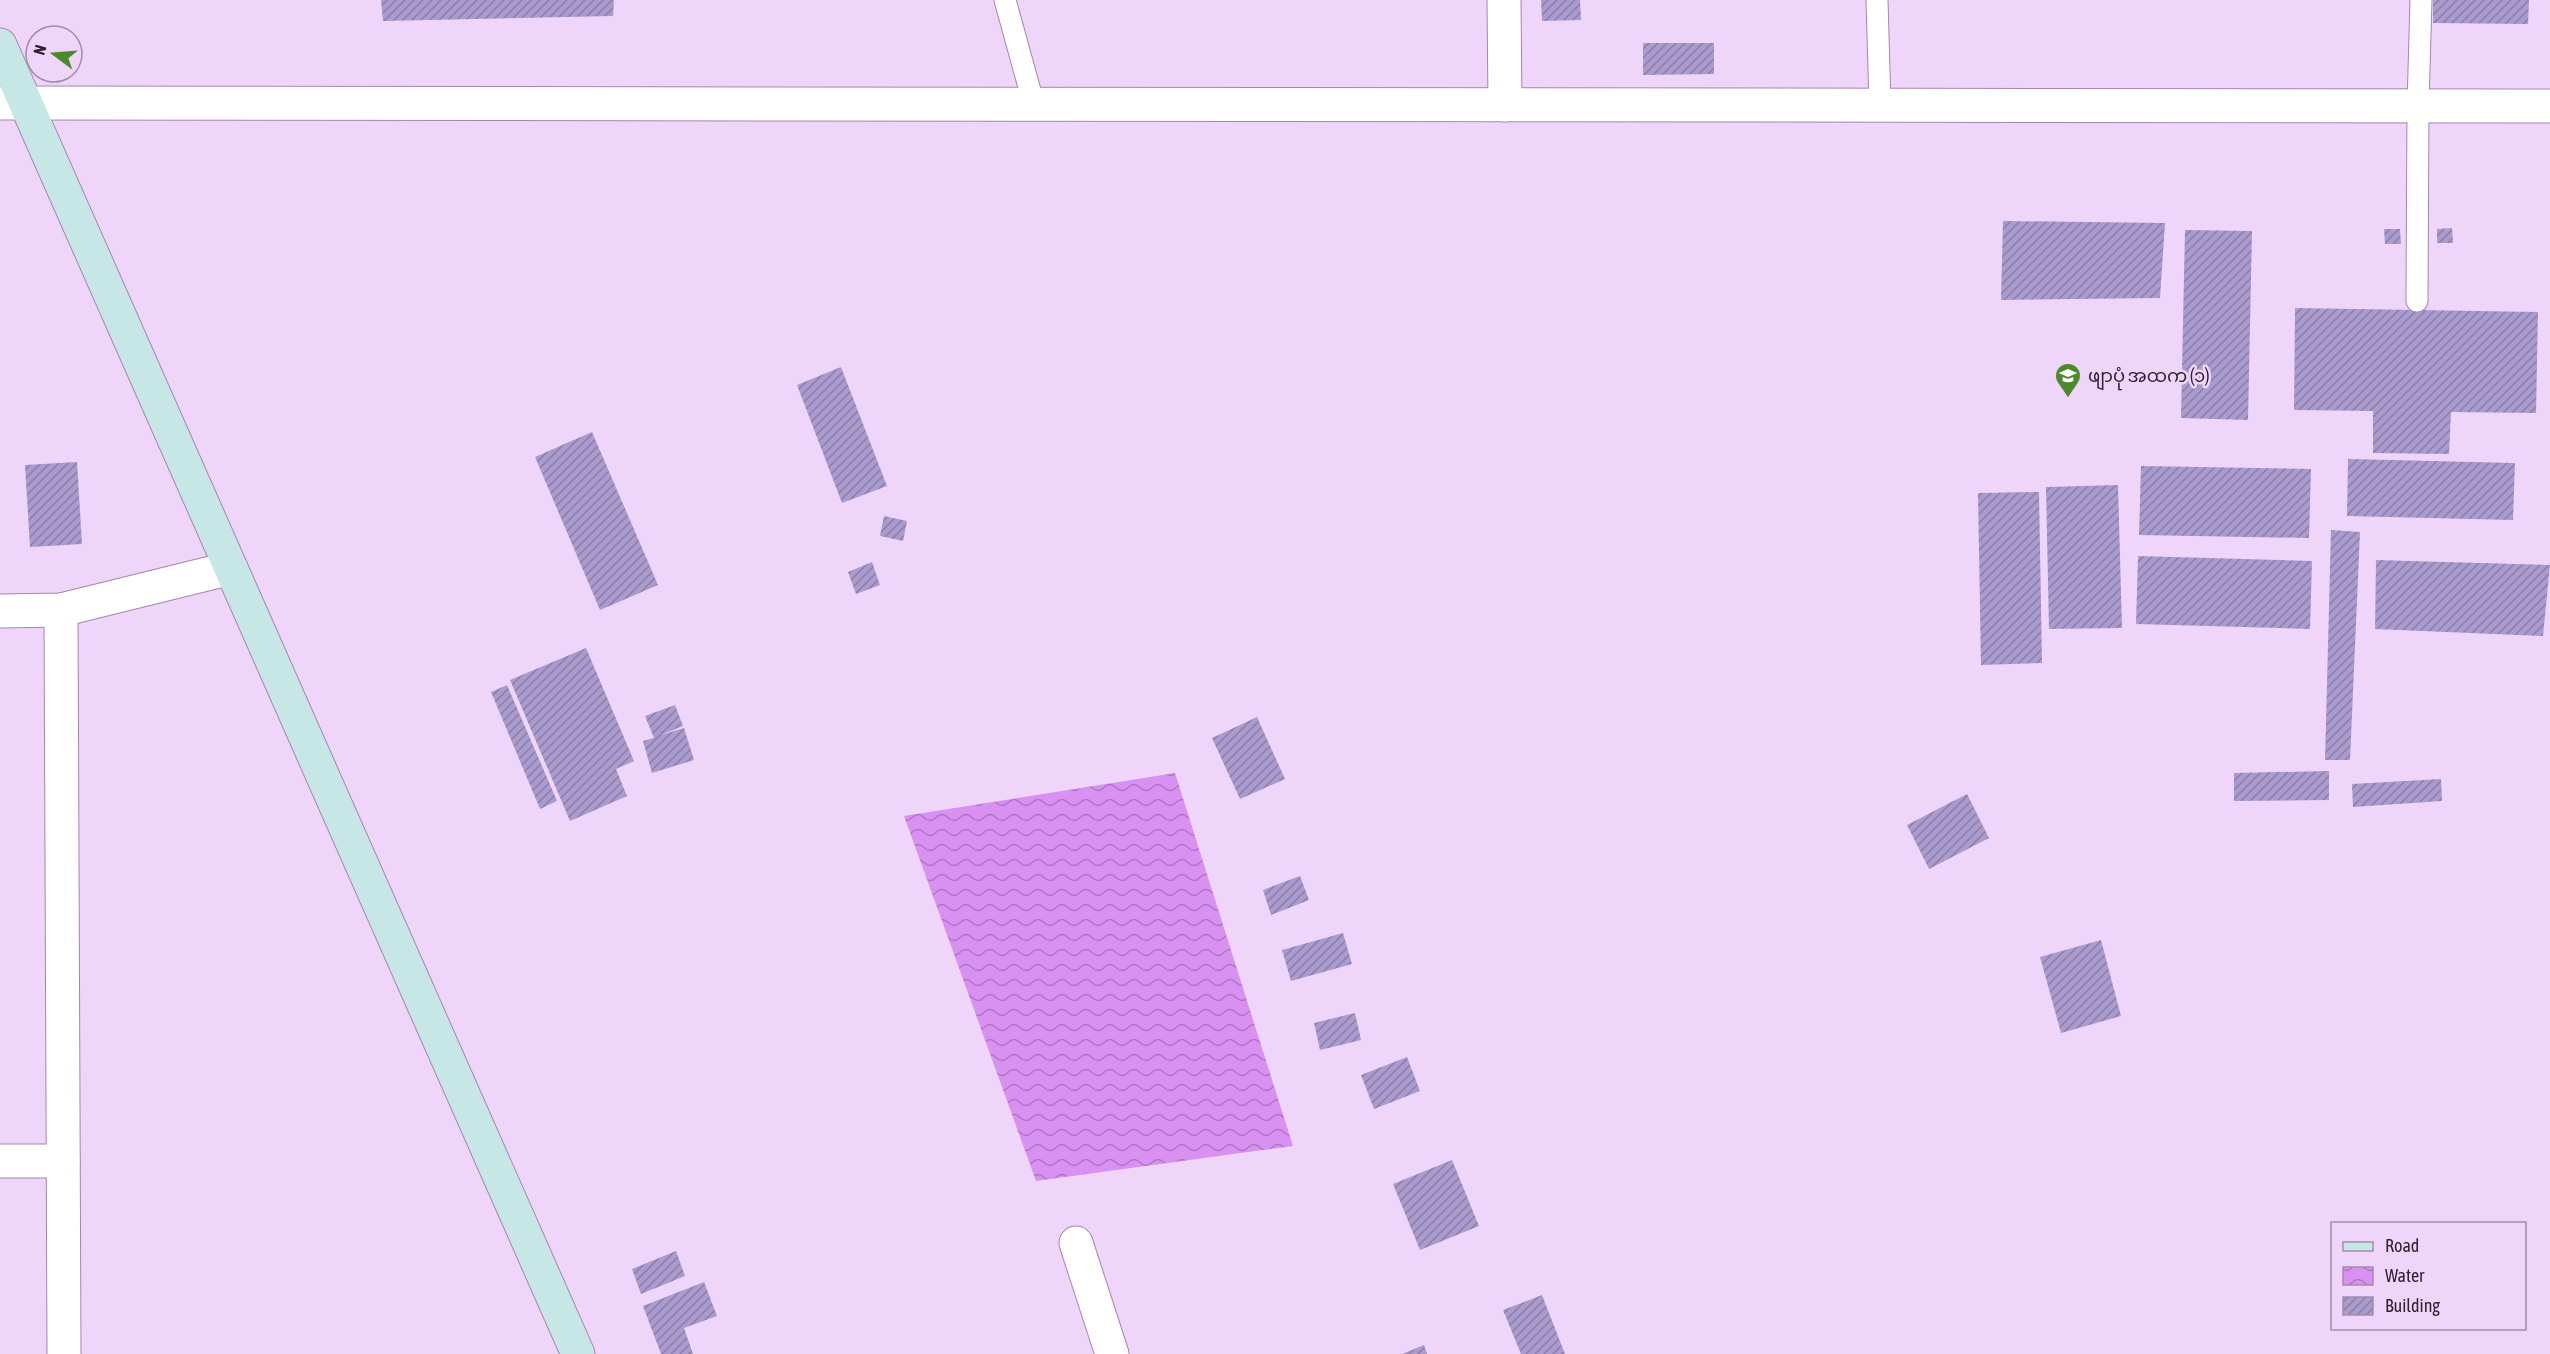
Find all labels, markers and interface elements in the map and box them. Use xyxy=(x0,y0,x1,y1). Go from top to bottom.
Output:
north arrow xyxy=(24,24,84,84)
text: N xyxy=(30,43,50,57)
school or university icon: ဖျာပုံ အထက (၁) xyxy=(2053,361,2083,399)
place label: ဖျာပုံ အထက (၁) xyxy=(2088,365,2210,391)
legend xyxy=(2331,1222,2526,1330)
text: Road xyxy=(2385,1235,2419,1256)
text: Water xyxy=(2385,1265,2425,1286)
text: Building xyxy=(2385,1295,2440,1316)

